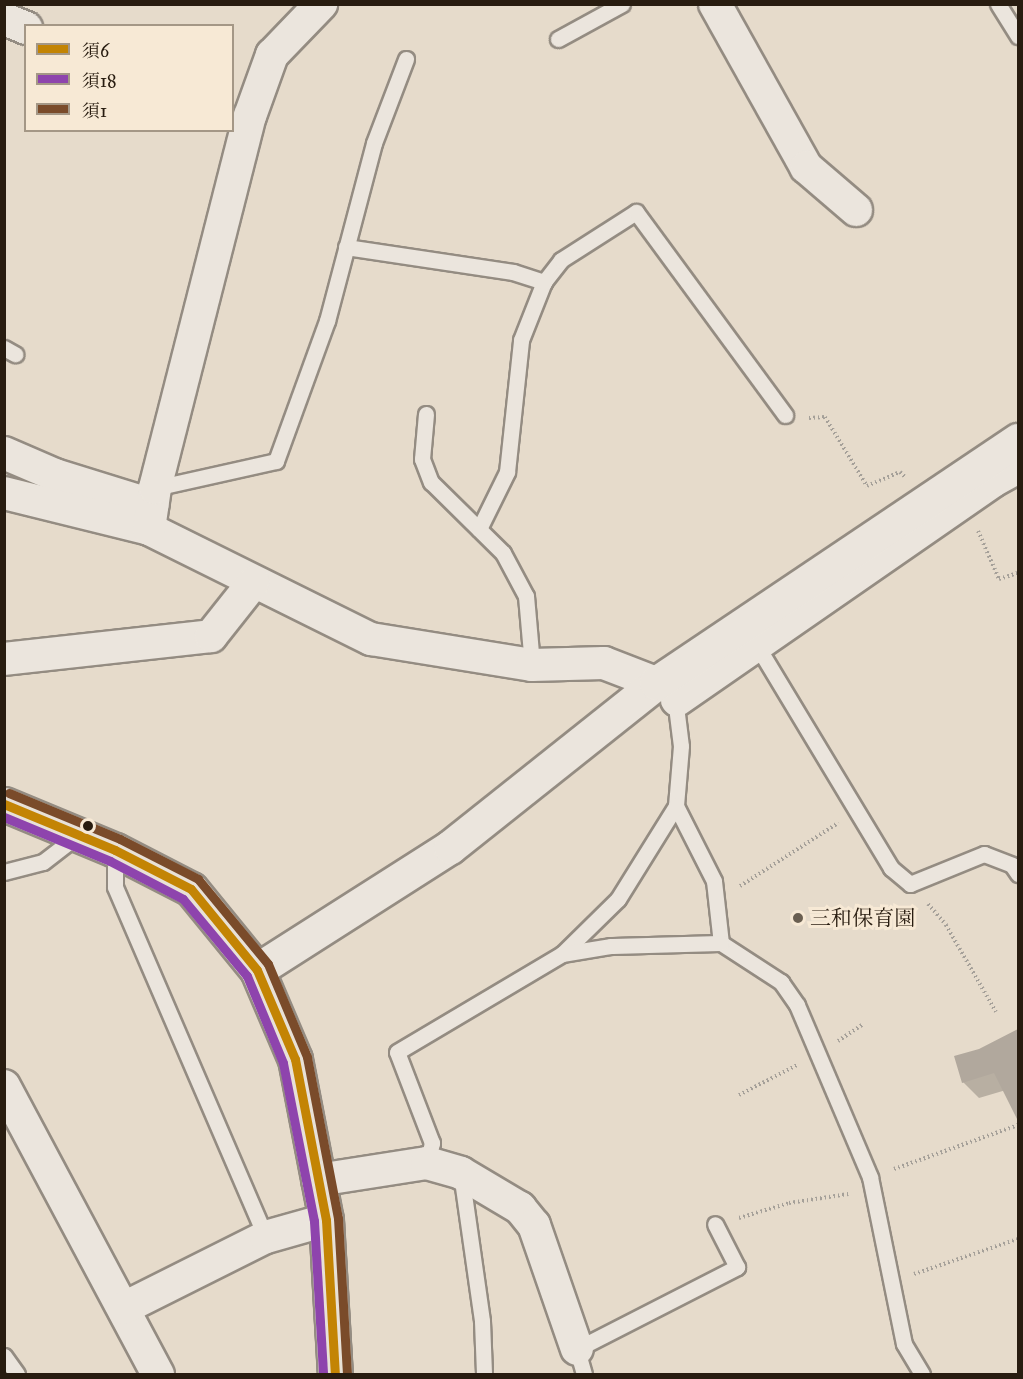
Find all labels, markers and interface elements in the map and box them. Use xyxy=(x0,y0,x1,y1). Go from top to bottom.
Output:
legend xyxy=(24,24,234,132)
text: 須6 xyxy=(82,40,109,62)
text: 須18 xyxy=(82,70,117,92)
text: 須1 xyxy=(82,100,107,122)
unlabelled marker xyxy=(82,820,94,832)
place label: 三和保育園 xyxy=(810,905,915,931)
marker: 三和保育園 xyxy=(791,911,805,925)

